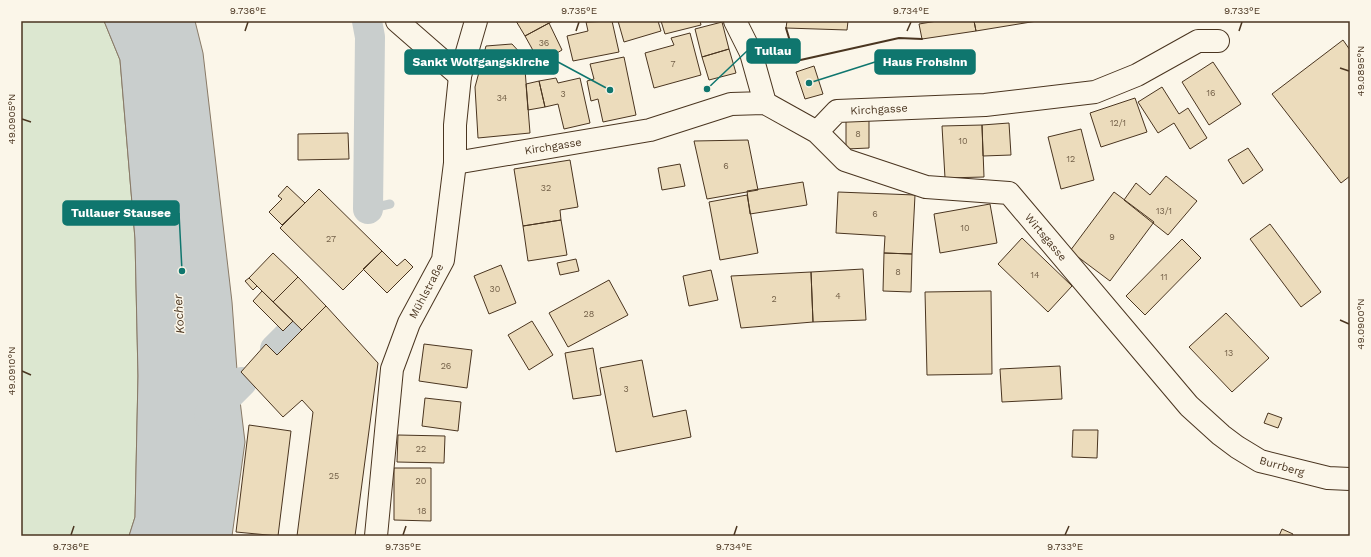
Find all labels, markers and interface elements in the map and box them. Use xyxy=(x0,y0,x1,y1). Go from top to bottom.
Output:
text: 9.736°E xyxy=(230,5,266,16)
text: 9.735°E xyxy=(561,5,597,16)
text: 9.734°E xyxy=(893,5,929,16)
text: 9.733°E xyxy=(1224,5,1260,16)
house number: 36 xyxy=(539,38,549,48)
callout: Tullau xyxy=(747,39,800,63)
text: Tullau xyxy=(755,44,791,58)
text: 49.0895°N xyxy=(1355,46,1366,96)
callout: Sankt Wolfgangskirche xyxy=(405,50,558,74)
callout: Haus Frohsinn xyxy=(875,50,975,74)
text: Sankt Wolfgangskirche xyxy=(413,55,549,69)
text: Haus Frohsinn xyxy=(883,55,967,69)
house number: 7 xyxy=(670,59,676,69)
house number: 16 xyxy=(1207,88,1215,98)
house number: 3 xyxy=(560,89,566,99)
house number: 34 xyxy=(497,93,508,103)
text: 49.0905°N xyxy=(6,94,17,144)
street label: Kirchgasse xyxy=(850,102,908,117)
house number: 12/1 xyxy=(1110,118,1126,128)
house number: 8 xyxy=(855,129,861,139)
street label: Kirchgasse xyxy=(524,136,582,157)
house number: 10 xyxy=(958,136,968,146)
house number: 12 xyxy=(1067,154,1075,164)
house number: 6 xyxy=(723,161,729,171)
house number: 32 xyxy=(541,183,551,193)
callout: Tullauer Stausee xyxy=(63,201,179,225)
text: Tullauer Stausee xyxy=(71,206,171,220)
house number: 13/1 xyxy=(1156,206,1172,216)
house number: 6 xyxy=(872,209,878,219)
street label: Wirtsgasse xyxy=(1022,211,1069,264)
house number: 10 xyxy=(960,223,970,233)
house number: 9 xyxy=(1109,232,1115,242)
house number: 27 xyxy=(326,234,336,244)
street label: Mühlstraße xyxy=(407,262,446,321)
house number: 8 xyxy=(895,267,901,277)
house number: 14 xyxy=(1030,270,1040,280)
house number: 11 xyxy=(1160,272,1168,282)
house number: 30 xyxy=(490,284,501,294)
house number: 4 xyxy=(835,291,841,301)
water label: Kocher xyxy=(171,293,187,334)
house number: 2 xyxy=(771,294,777,304)
text: 49.0900°N xyxy=(1355,298,1366,350)
house number: 28 xyxy=(584,309,594,319)
text: 49.0910°N xyxy=(6,346,17,396)
house number: 13 xyxy=(1225,348,1233,358)
house number: 26 xyxy=(441,361,451,371)
house number: 3 xyxy=(623,384,629,394)
house number: 22 xyxy=(416,444,426,454)
street label: Burrberg xyxy=(1258,454,1306,479)
house number: 25 xyxy=(329,471,339,481)
house number: 20 xyxy=(416,476,427,486)
house number: 18 xyxy=(417,506,427,516)
text: 9.736°E xyxy=(53,541,89,552)
text: 9.735°E xyxy=(385,541,421,552)
text: 9.734°E xyxy=(716,541,752,552)
text: 9.733°E xyxy=(1047,541,1083,552)

